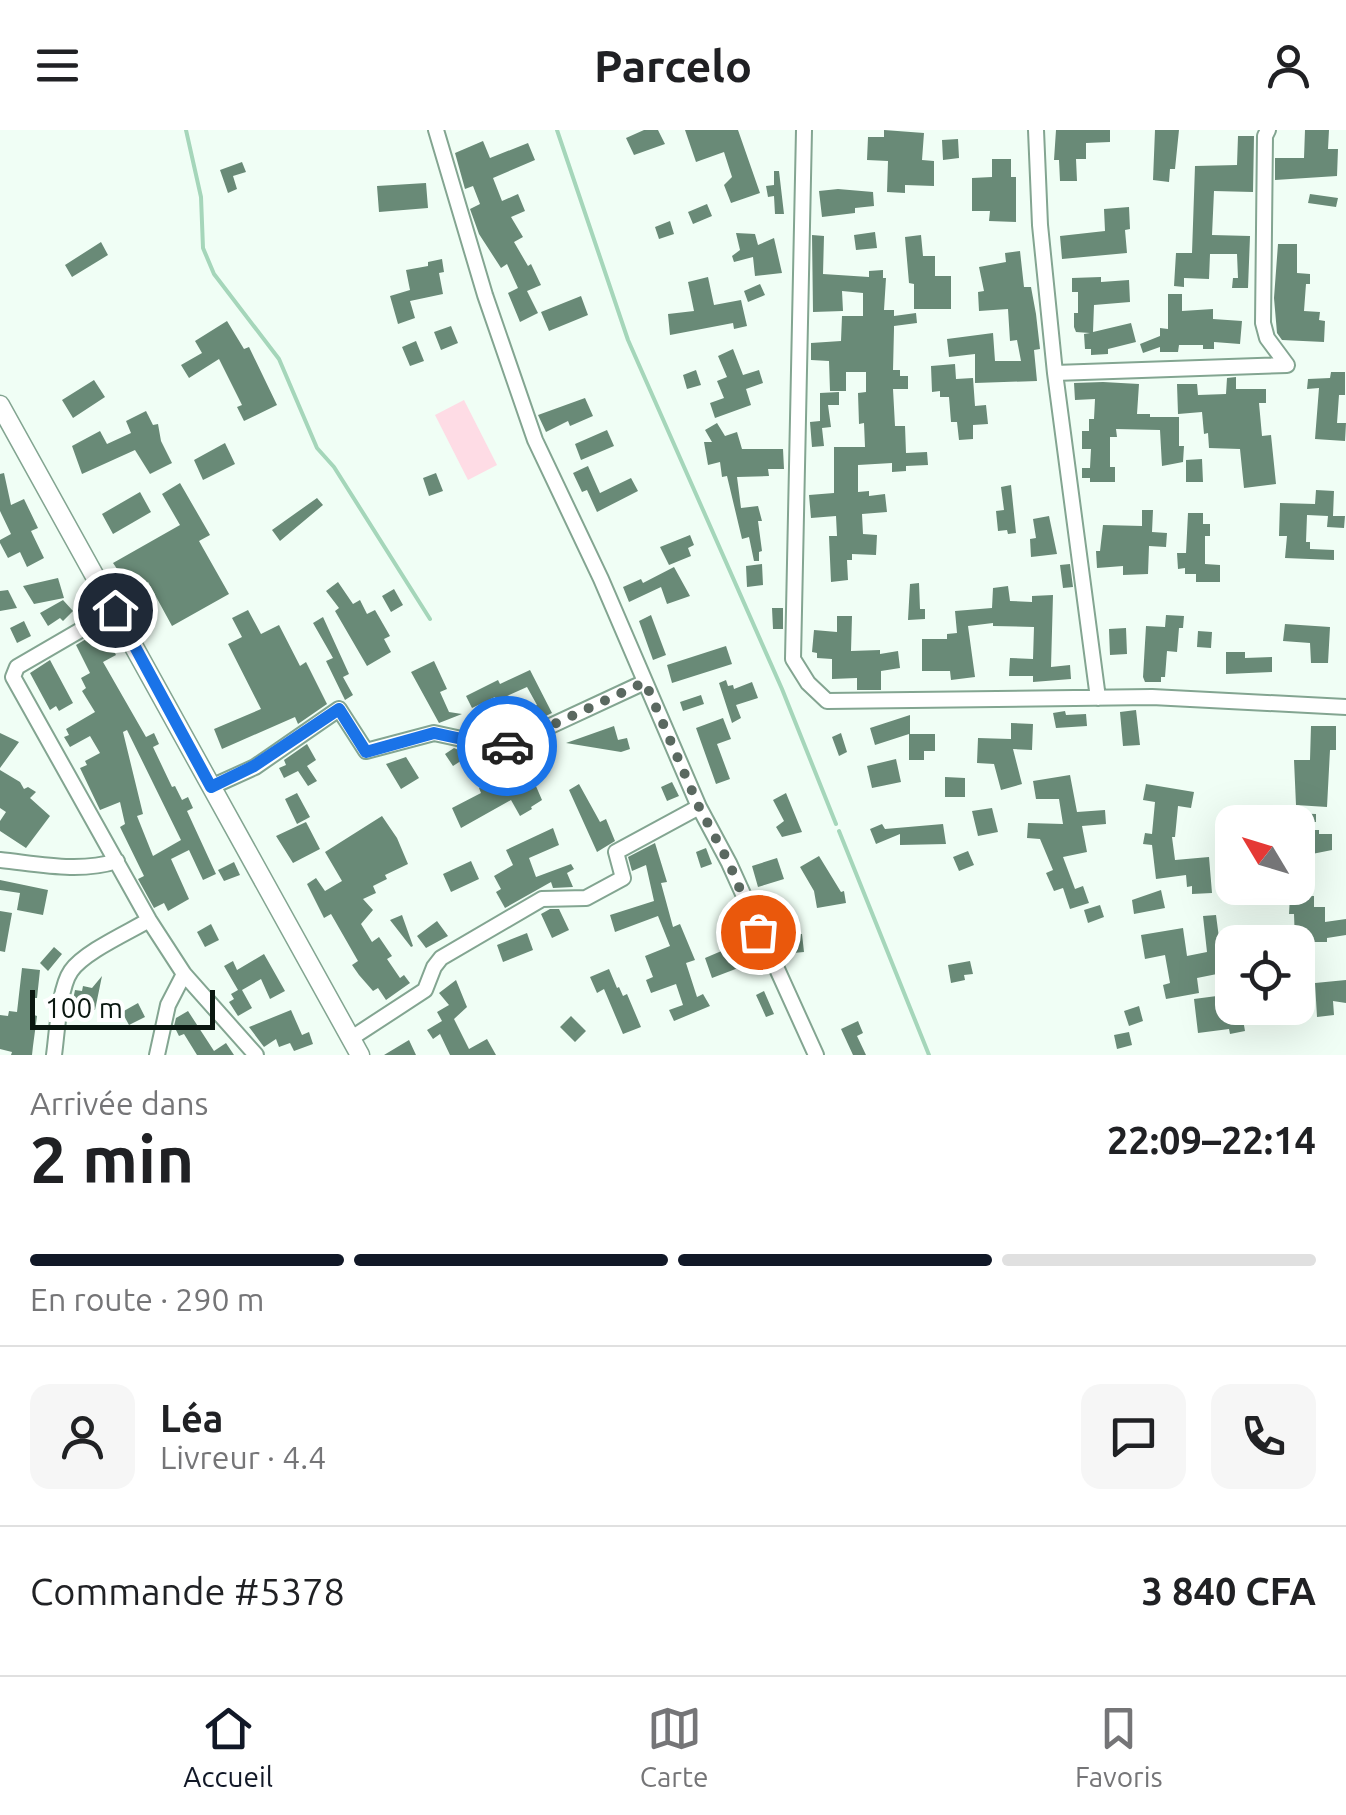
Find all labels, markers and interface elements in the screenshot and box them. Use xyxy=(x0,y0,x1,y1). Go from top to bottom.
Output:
icon: menu xyxy=(30,38,85,93)
icon: person xyxy=(1261,38,1316,93)
text: Parcelo xyxy=(594,40,752,91)
pin xyxy=(73,568,158,653)
icon: home xyxy=(88,583,143,638)
courier xyxy=(457,696,557,796)
icon: car xyxy=(480,719,535,774)
north arrow xyxy=(1215,805,1315,905)
map controls xyxy=(1215,805,1315,1025)
pin xyxy=(716,890,801,975)
icon: bag xyxy=(731,905,786,960)
button: locate xyxy=(1215,925,1315,1025)
scale bar xyxy=(30,985,215,1030)
text: 100 m xyxy=(45,992,123,1023)
text: Arrivée dans xyxy=(30,1085,208,1121)
text: 22:09–22:14 xyxy=(1107,1119,1316,1161)
text: 2 min xyxy=(30,1122,194,1195)
text: En route · 290 m xyxy=(30,1281,264,1317)
button: person xyxy=(30,1384,135,1489)
button: chat xyxy=(1081,1384,1186,1489)
button: phone xyxy=(1211,1384,1316,1489)
text: Léa xyxy=(160,1397,223,1439)
text: Livreur · 4.4 xyxy=(160,1439,326,1475)
text: Commande #5378 xyxy=(30,1570,345,1612)
text: 3 840 CFA xyxy=(1142,1570,1316,1612)
tab: Accueil xyxy=(183,1701,273,1792)
tab: Carte xyxy=(640,1701,708,1792)
tab: Favoris xyxy=(1075,1701,1163,1792)

